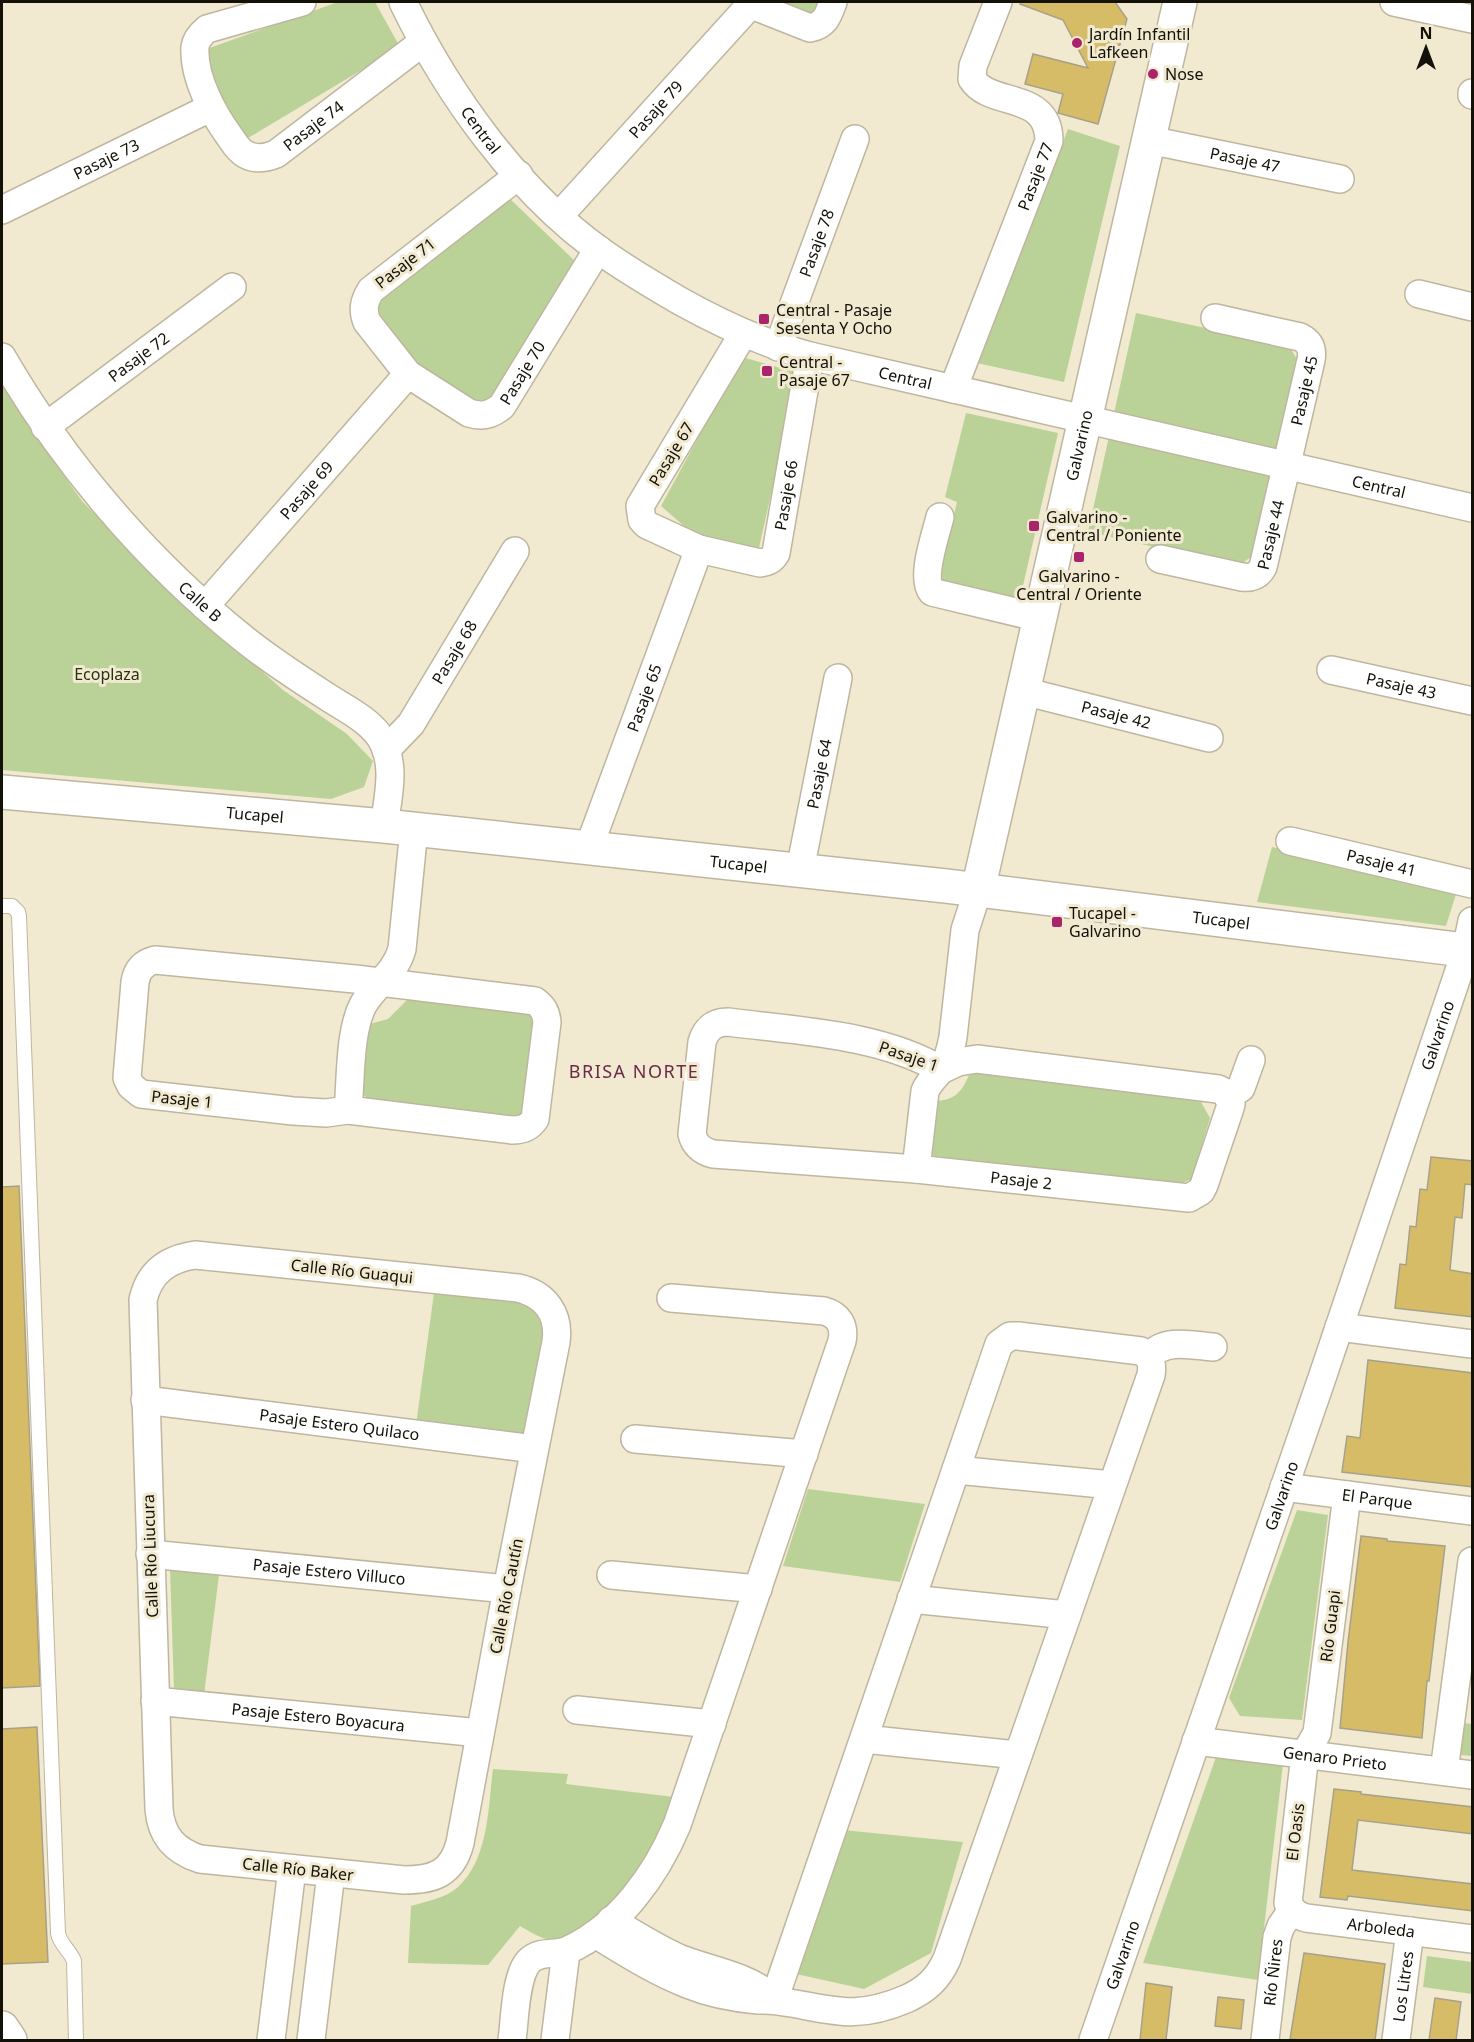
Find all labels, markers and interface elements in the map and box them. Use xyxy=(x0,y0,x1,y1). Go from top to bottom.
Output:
north arrow xyxy=(1396,18,1456,78)
text: N xyxy=(1419,22,1433,44)
place label: Jardín Infantil Lafkeen xyxy=(1087,23,1190,63)
marker: Jardín Infantil Lafkeen xyxy=(1070,36,1084,50)
place label: Nose xyxy=(1165,63,1204,85)
marker: Nose xyxy=(1146,67,1160,81)
street label: Pasaje 79 xyxy=(624,76,688,143)
street label: Pasaje 74 xyxy=(278,95,348,156)
street label: Central xyxy=(456,102,506,158)
street label: Pasaje 73 xyxy=(69,133,143,184)
street label: Pasaje 77 xyxy=(1012,139,1058,213)
street label: Pasaje 47 xyxy=(1208,142,1282,177)
street label: Pasaje 78 xyxy=(794,206,839,280)
street label: Pasaje 71 xyxy=(370,232,440,294)
place label: Central - Pasaje Sesenta Y Ocho xyxy=(776,299,892,339)
marker: Central - Pasaje Sesenta Y Ocho xyxy=(757,312,771,326)
street label: Pasaje 72 xyxy=(104,327,174,387)
street label: Pasaje 70 xyxy=(494,337,550,409)
place label: Central - Pasaje 67 xyxy=(779,351,850,391)
street label: Pasaje 45 xyxy=(1285,354,1323,428)
street label: Central xyxy=(876,361,934,395)
marker: Central - Pasaje 67 xyxy=(760,364,774,378)
street label: Galvarino xyxy=(1060,408,1098,483)
street label: Pasaje 67 xyxy=(643,418,699,490)
street label: Pasaje 69 xyxy=(275,456,338,524)
street label: Pasaje 66 xyxy=(769,458,803,532)
street label: Central xyxy=(1350,470,1408,503)
street label: Pasaje 44 xyxy=(1252,498,1289,572)
place label: Galvarino - Central / Poniente xyxy=(1046,506,1182,546)
marker: Galvarino - Central / Poniente xyxy=(1027,519,1041,533)
marker: Galvarino - Central / Oriente xyxy=(1072,550,1086,564)
place label: Galvarino - Central / Oriente xyxy=(1016,565,1142,605)
street label: Calle B xyxy=(174,576,226,627)
street label: Pasaje 68 xyxy=(427,616,482,688)
street label: Pasaje 65 xyxy=(621,661,667,735)
park label: Ecoplaza xyxy=(74,663,140,685)
street label: Pasaje 43 xyxy=(1364,667,1438,704)
street label: Pasaje 42 xyxy=(1079,695,1153,734)
street label: Pasaje 64 xyxy=(801,737,837,811)
street label: Tucapel xyxy=(225,801,285,828)
street label: Pasaje 41 xyxy=(1344,844,1419,881)
street label: Tucapel xyxy=(709,850,768,878)
place label: Tucapel - Galvarino xyxy=(1069,902,1141,942)
street label: Tucapel xyxy=(1191,906,1251,934)
marker: Tucapel - Galvarino xyxy=(1050,915,1064,929)
street label: Galvarino xyxy=(1415,998,1459,1073)
street label: Pasaje 1 xyxy=(876,1036,942,1076)
district label: BRISA NORTE xyxy=(569,1059,699,1083)
street label: Pasaje 1 xyxy=(150,1085,214,1113)
street label: Pasaje 2 xyxy=(989,1166,1053,1194)
street label: Calle Río Guaqui xyxy=(290,1254,414,1288)
street label: Pasaje Estero Quilaco xyxy=(258,1404,421,1445)
street label: Galvarino xyxy=(1259,1458,1304,1533)
street label: El Parque xyxy=(1341,1483,1414,1514)
street label: Calle Río Liucura xyxy=(137,1494,163,1618)
street label: Calle Río Cautín xyxy=(484,1536,528,1656)
street label: Pasaje Estero Villuco xyxy=(252,1553,407,1590)
street label: Río Guapi xyxy=(1315,1589,1345,1663)
street label: Pasaje Estero Boyacura xyxy=(231,1698,406,1737)
street label: Genaro Prieto xyxy=(1282,1741,1388,1775)
street label: El Oasis xyxy=(1281,1802,1309,1862)
street label: Calle Río Baker xyxy=(241,1852,355,1886)
street label: Arboleda xyxy=(1346,1912,1416,1943)
street label: Galvarino xyxy=(1100,1917,1145,1993)
street label: Río Ñires xyxy=(1258,1938,1288,2007)
street label: Los Litres xyxy=(1387,1950,1418,2023)

